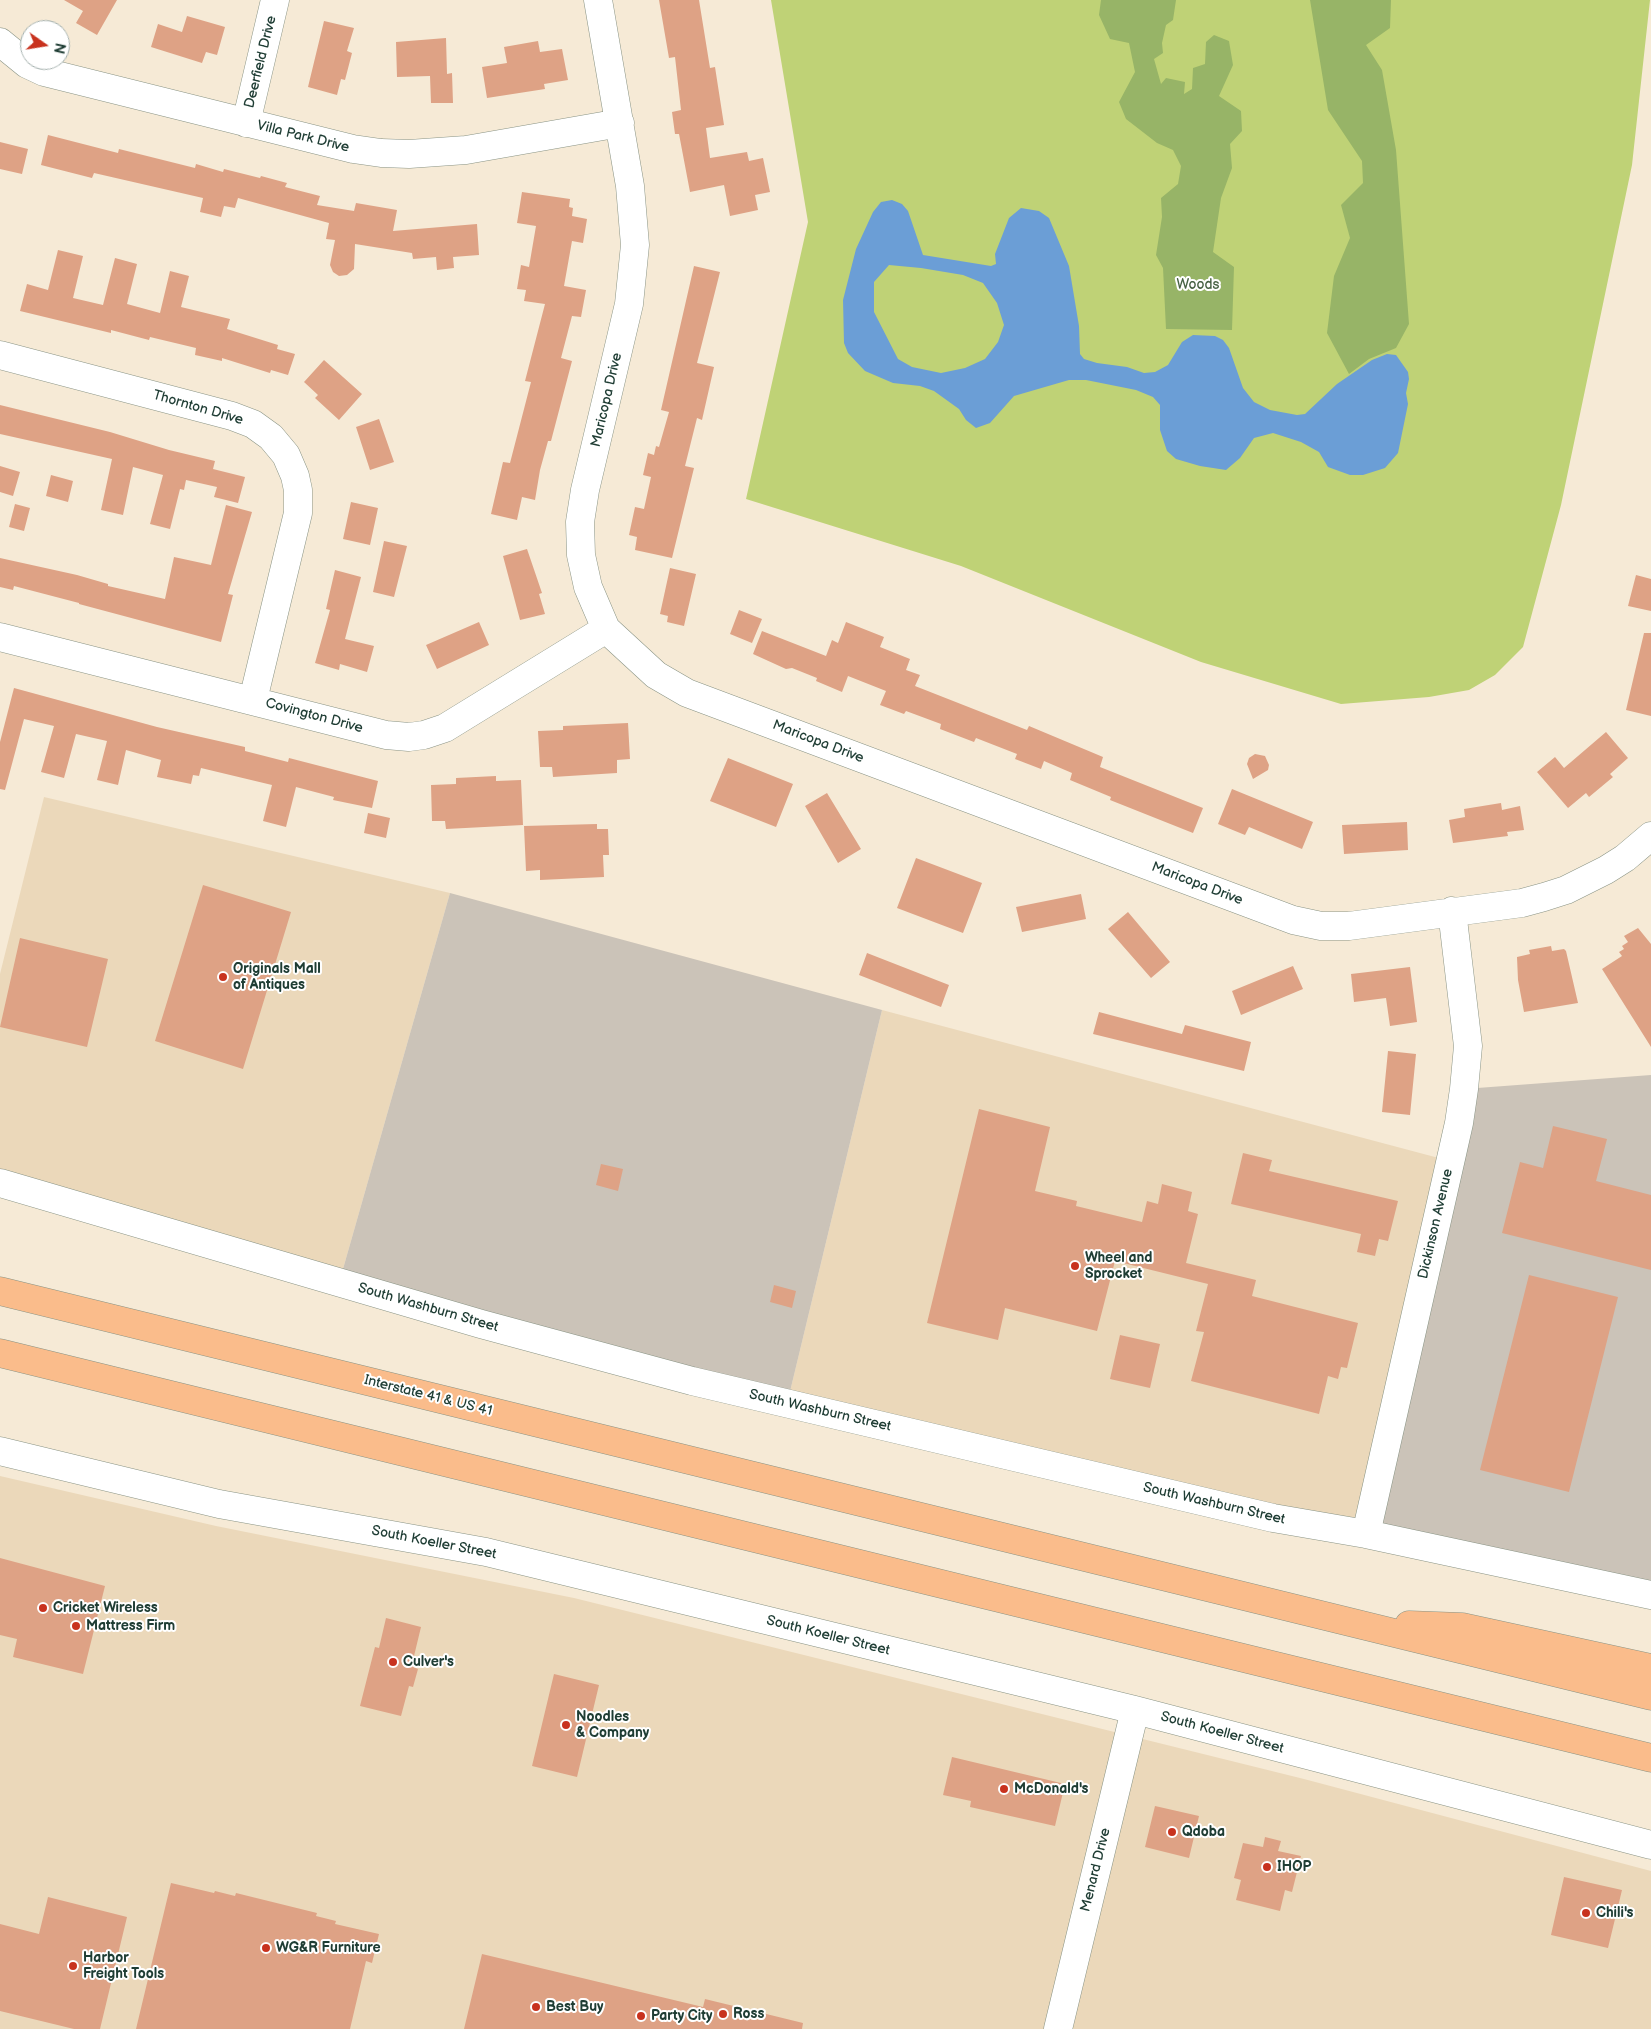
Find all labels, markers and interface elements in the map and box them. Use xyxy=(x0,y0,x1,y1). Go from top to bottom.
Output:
street label: Deerfield Drive xyxy=(241,14,281,110)
north arrow xyxy=(20,20,70,70)
text: N xyxy=(50,41,69,55)
street label: Villa Park Drive xyxy=(255,117,351,157)
park label: Woods xyxy=(1177,277,1219,293)
street label: Maricopa Drive xyxy=(588,351,626,449)
street label: Thornton Drive xyxy=(151,387,245,429)
street label: Covington Drive xyxy=(263,695,365,737)
street label: Maricopa Drive xyxy=(770,717,866,767)
street label: Maricopa Drive xyxy=(1149,859,1245,909)
place label: Originals Mall of Antiques xyxy=(233,961,321,994)
marker: Originals Mall of Antiques xyxy=(217,971,229,983)
street label: Dickinson Avenue xyxy=(1415,1167,1457,1281)
place label: Wheel and Sprocket xyxy=(1085,1250,1153,1282)
marker: Wheel and Sprocket xyxy=(1069,1260,1081,1272)
street label: South Washburn Street xyxy=(356,1280,500,1336)
street label: Interstate 41 & US 41 xyxy=(362,1372,494,1420)
street label: South Washburn Street xyxy=(747,1386,893,1436)
street label: South Washburn Street xyxy=(1141,1479,1287,1529)
street label: South Koeller Street xyxy=(370,1523,498,1563)
place label: Cricket Wireless xyxy=(53,1600,158,1616)
marker: Cricket Wireless xyxy=(37,1602,49,1614)
street label: South Koeller Street xyxy=(764,1613,892,1659)
place label: Mattress Firm xyxy=(86,1618,175,1634)
marker: Mattress Firm xyxy=(70,1620,82,1632)
place label: Culver's xyxy=(403,1654,454,1670)
marker: Culver's xyxy=(387,1656,399,1668)
street label: South Koeller Street xyxy=(1159,1708,1285,1758)
place label: Noodles & Company xyxy=(576,1709,649,1741)
marker: Noodles & Company xyxy=(560,1719,572,1731)
place label: McDonald's xyxy=(1014,1781,1088,1797)
marker: McDonald's xyxy=(998,1783,1010,1795)
place label: Qdoba xyxy=(1182,1824,1225,1840)
street label: Menard Drive xyxy=(1077,1826,1115,1914)
marker: Qdoba xyxy=(1166,1826,1178,1838)
place label: IHOP xyxy=(1277,1859,1311,1875)
marker: IHOP xyxy=(1261,1861,1273,1873)
place label: Chili's xyxy=(1596,1905,1633,1921)
marker: Chili's xyxy=(1580,1907,1592,1919)
place label: WG&R Furniture xyxy=(276,1940,381,1956)
marker: WG&R Furniture xyxy=(260,1942,272,1954)
place label: Harbor Freight Tools xyxy=(83,1950,164,1982)
marker: Harbor Freight Tools xyxy=(67,1960,79,1972)
place label: Best Buy xyxy=(546,1999,603,2015)
marker: Best Buy xyxy=(530,2001,542,2013)
place label: Ross xyxy=(733,2006,764,2022)
place label: Party City xyxy=(651,2008,712,2024)
marker: Ross xyxy=(717,2008,729,2020)
marker: Party City xyxy=(635,2010,647,2022)

